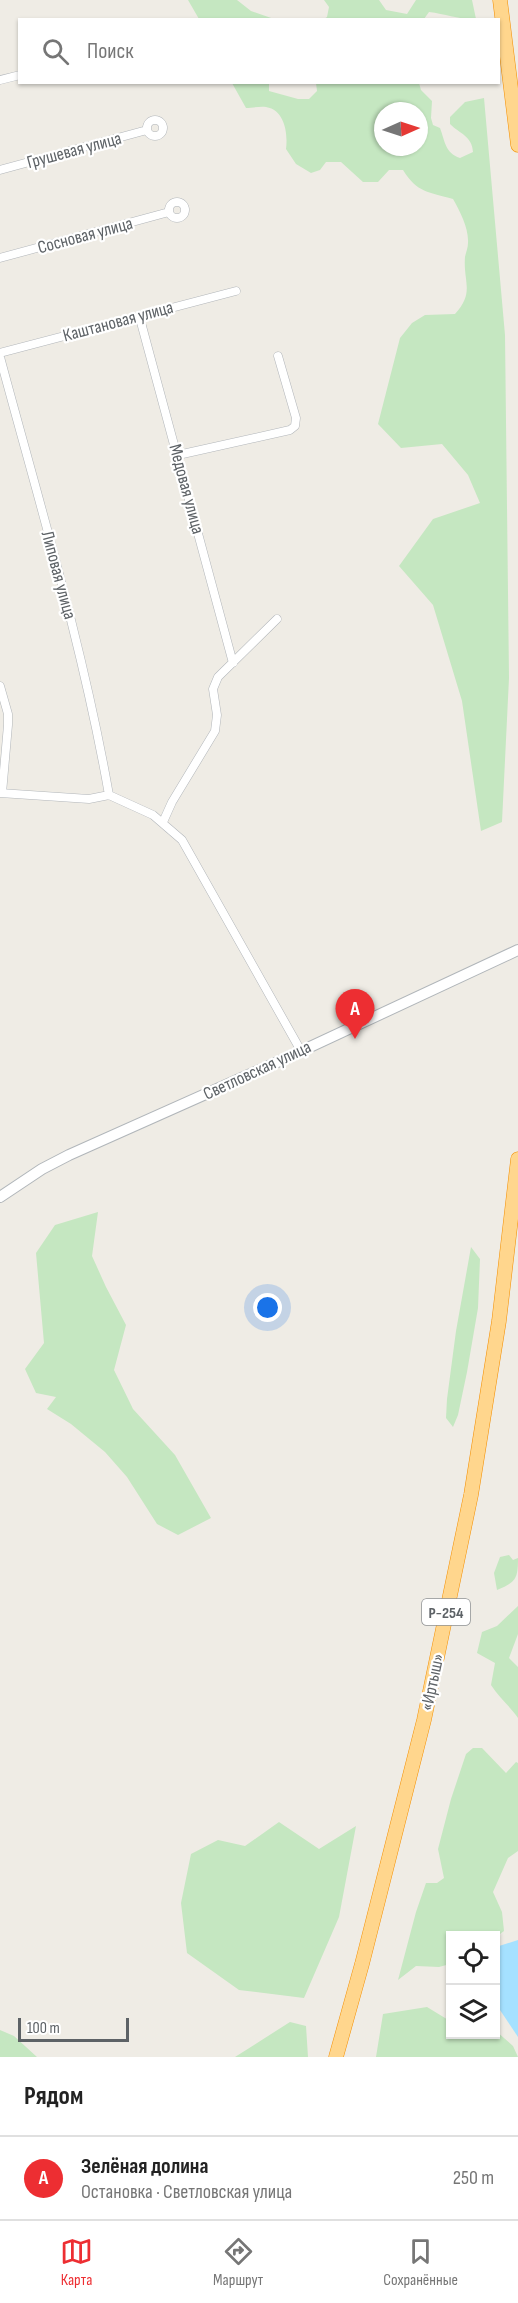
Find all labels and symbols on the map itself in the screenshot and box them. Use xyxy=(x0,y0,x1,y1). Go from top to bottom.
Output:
north arrow xyxy=(374,102,428,156)
street label: Грушевая улица xyxy=(25,128,124,173)
street label: Сосновая улица xyxy=(35,213,135,258)
street label: Каштановая улица xyxy=(61,297,176,346)
street label: Медовая улица xyxy=(164,442,209,536)
street label: Липовая улица xyxy=(37,529,80,622)
pin: A xyxy=(336,990,374,1039)
street label: Светловская улица xyxy=(200,1036,314,1105)
your location xyxy=(253,1293,282,1322)
road number: Р-254 xyxy=(422,1599,470,1625)
street label: «Иртыш» xyxy=(416,1652,449,1713)
scale bar xyxy=(18,2015,129,2042)

